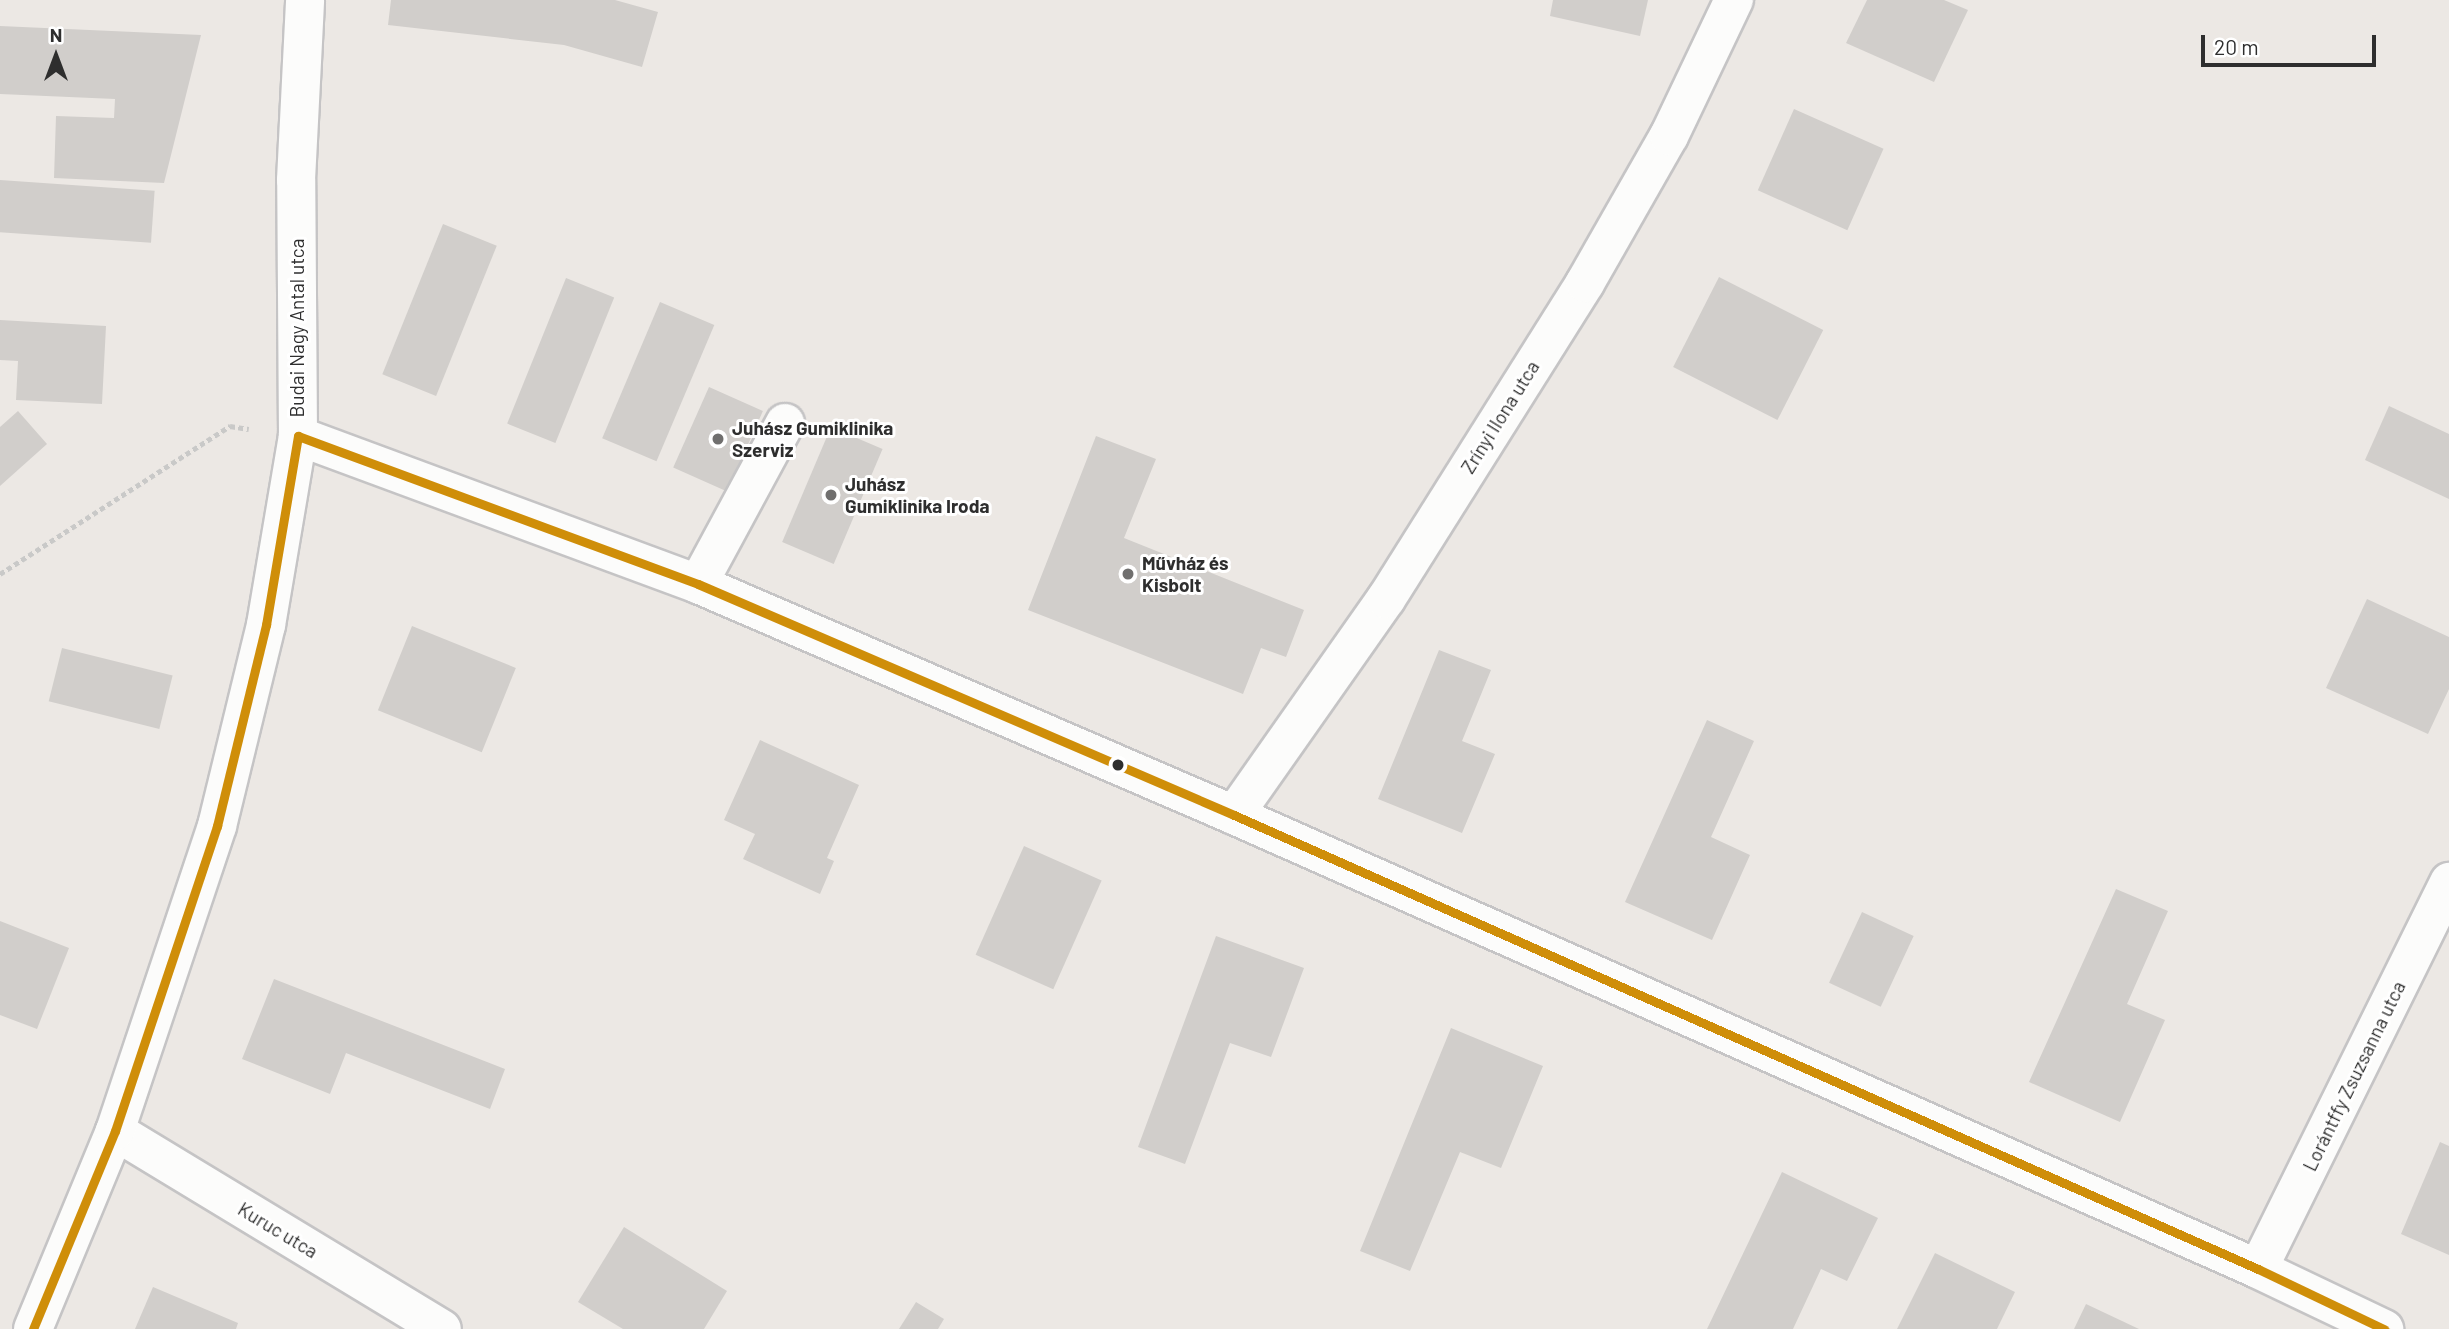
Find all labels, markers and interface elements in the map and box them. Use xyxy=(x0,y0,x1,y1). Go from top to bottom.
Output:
north arrow xyxy=(21,21,91,91)
scale bar xyxy=(2204,21,2379,65)
text: N xyxy=(50,23,62,46)
text: 20 m xyxy=(2214,34,2259,59)
street label: Budai Nagy Antal utca xyxy=(286,239,308,417)
street label: Zrínyi Ilona utca xyxy=(1456,356,1544,478)
place label: Juhász Gumiklinika Szerviz xyxy=(732,417,893,461)
marker: Juhász Gumiklinika Szerviz xyxy=(710,431,726,447)
place label: Juhász Gumiklinika Iroda xyxy=(845,473,989,517)
marker: Juhász Gumiklinika Iroda xyxy=(823,487,839,503)
place label: Művház és Kisbolt xyxy=(1142,552,1229,596)
marker: Művház és Kisbolt xyxy=(1120,566,1136,582)
unlabelled marker xyxy=(1111,758,1125,772)
street label: Lorántffy Zsuzsanna utca xyxy=(2298,977,2410,1175)
street label: Kuruc utca xyxy=(234,1197,322,1263)

